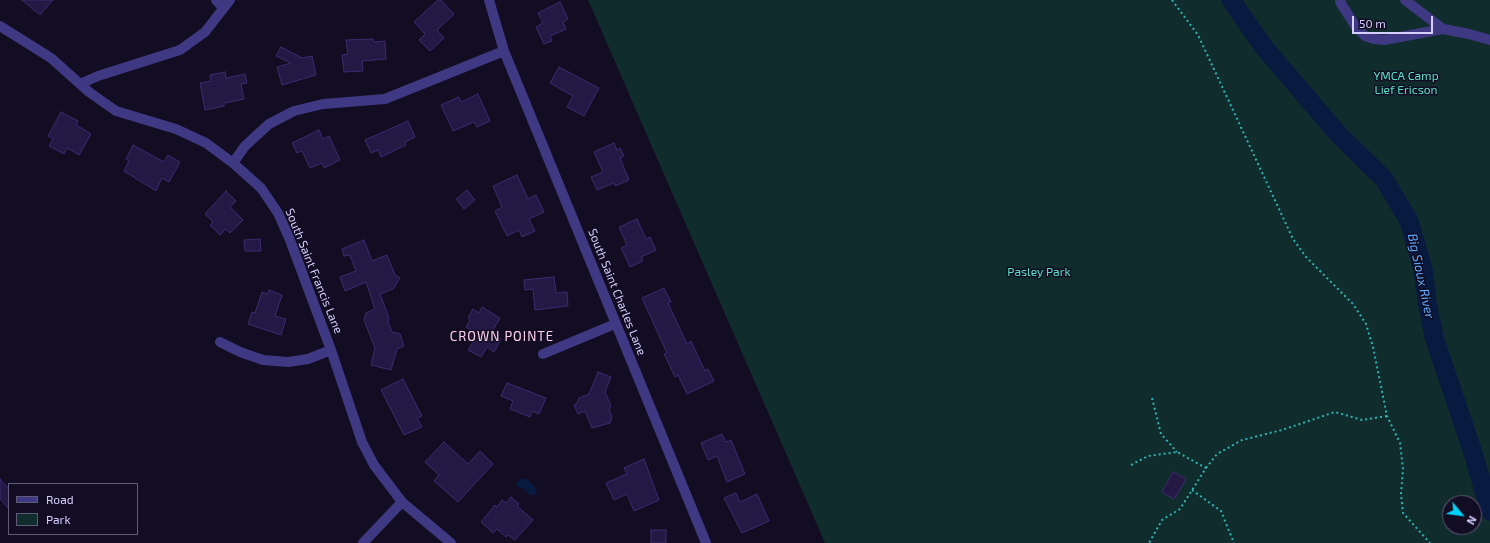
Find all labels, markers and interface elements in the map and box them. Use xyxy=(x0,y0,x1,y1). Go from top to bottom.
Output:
scale bar xyxy=(1354,8,1435,34)
text: 50 m xyxy=(1359,16,1386,30)
park label: YMCA Camp Lief Ericson xyxy=(1373,69,1439,97)
street label: South Saint Francis Lane xyxy=(282,206,346,336)
street label: South Saint Charles Lane xyxy=(585,227,649,357)
water label: Big Sioux River xyxy=(1404,232,1438,320)
park label: Pasley Park xyxy=(1007,265,1071,279)
district label: CROWN POINTE xyxy=(450,329,554,345)
legend xyxy=(8,483,138,535)
text: Road xyxy=(46,492,74,506)
north arrow xyxy=(1442,495,1482,535)
text: Park xyxy=(46,512,71,526)
text: N xyxy=(1464,514,1480,527)

